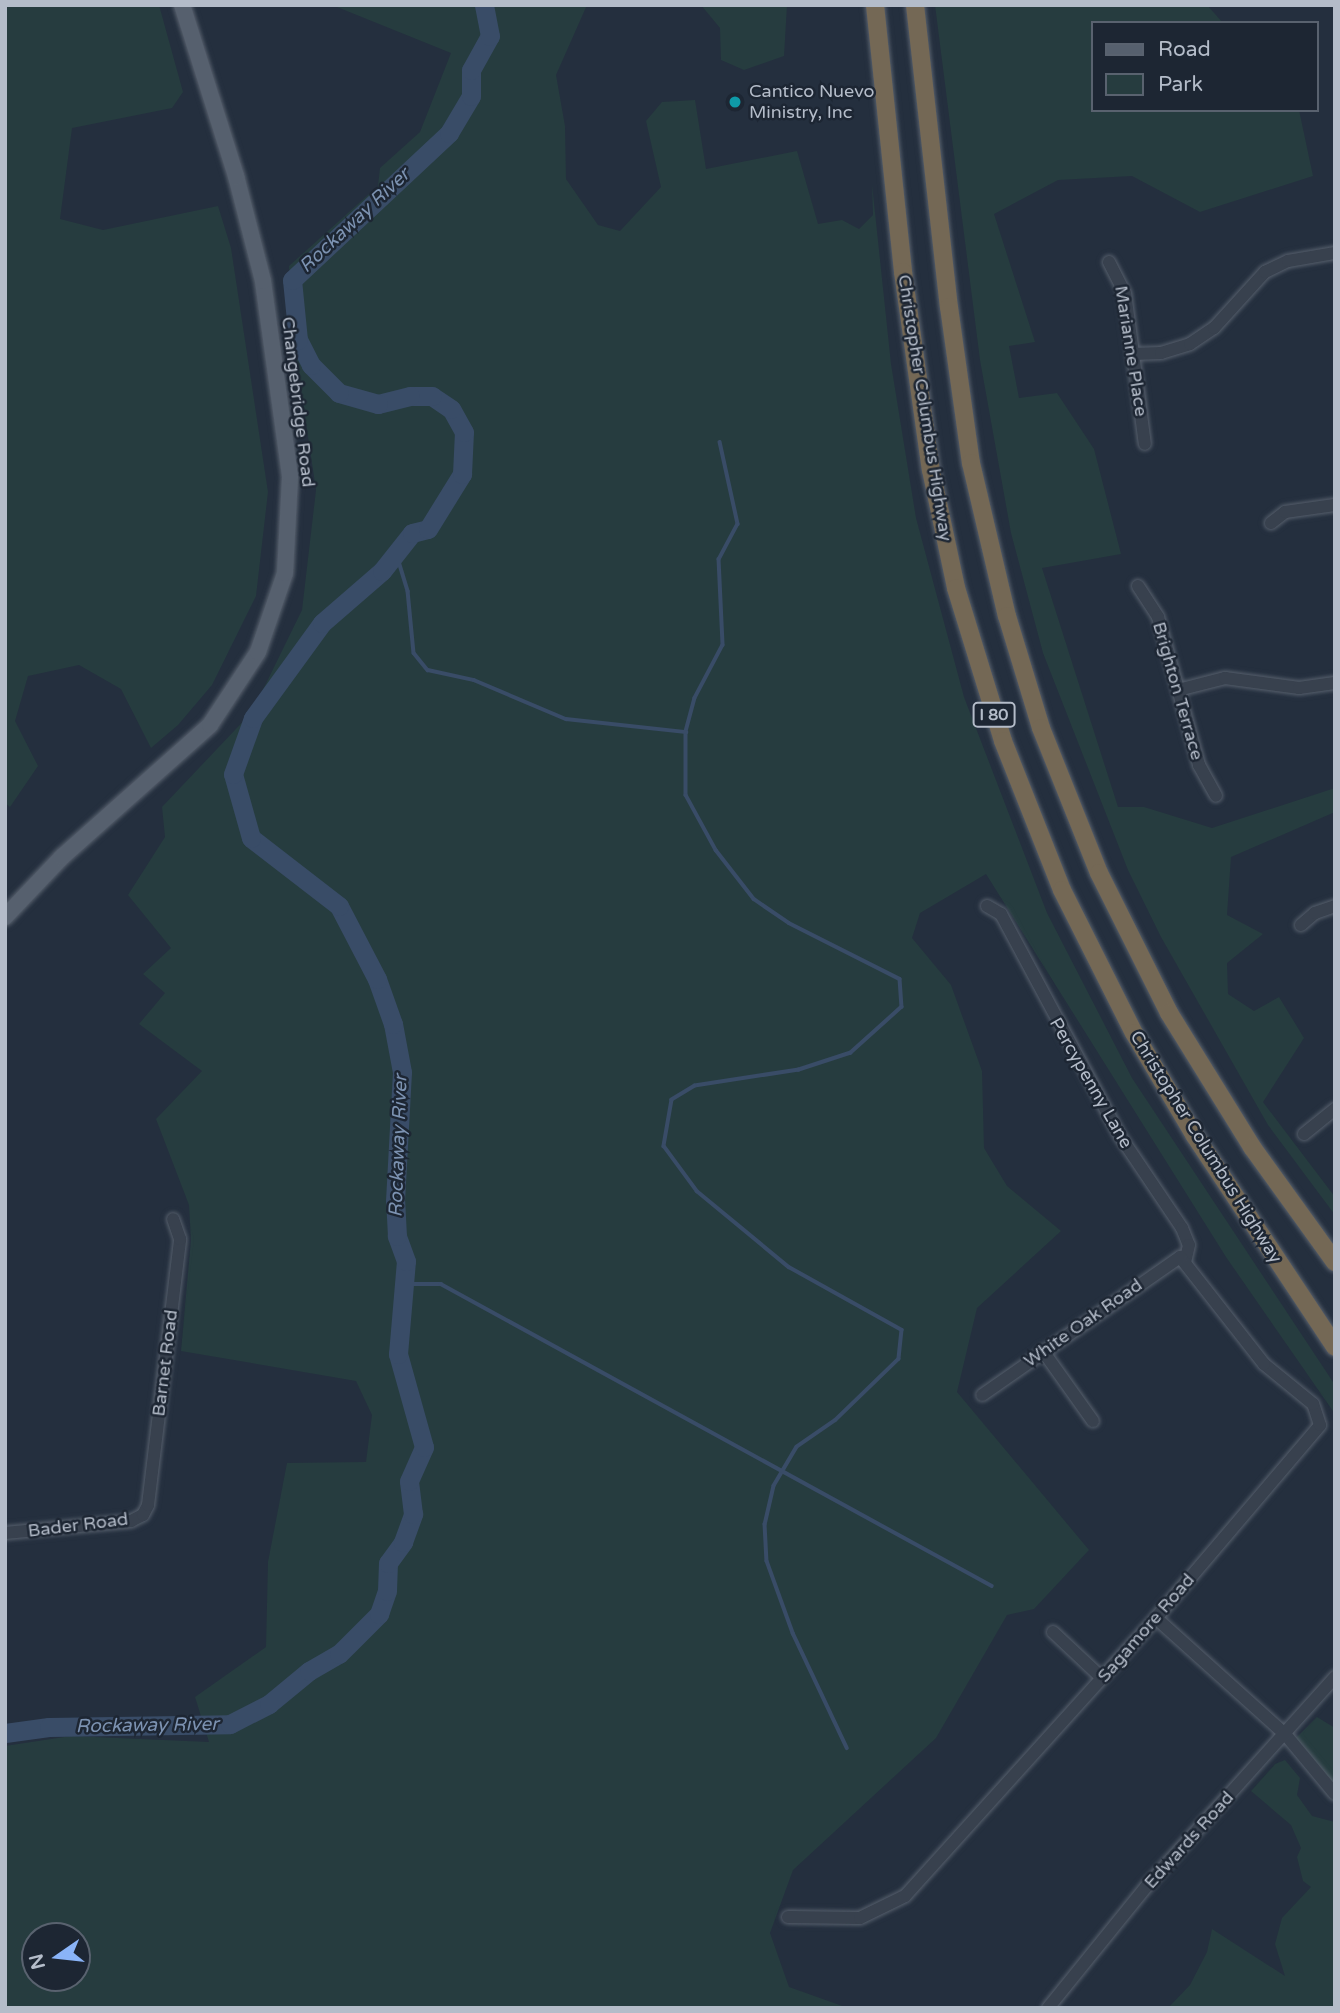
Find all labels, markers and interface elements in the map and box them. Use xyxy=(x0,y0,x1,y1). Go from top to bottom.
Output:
legend xyxy=(1092,21,1319,112)
text: Road xyxy=(1158,37,1211,62)
text: Park xyxy=(1158,72,1203,97)
place label: Cantico Nuevo Ministry, Inc xyxy=(749,81,875,124)
marker: Cantico Nuevo Ministry, Inc xyxy=(727,94,743,110)
water label: Rockaway River xyxy=(295,164,415,278)
street label: Christopher Columbus Highway xyxy=(893,273,957,543)
street label: Marianne Place xyxy=(1110,284,1152,418)
street label: Changebridge Road xyxy=(277,315,319,489)
street label: Brighton Terrace xyxy=(1148,619,1208,763)
road number: I 80 xyxy=(971,702,1017,728)
street label: Percypenny Lane xyxy=(1045,1014,1137,1152)
street label: Christopher Columbus Highway xyxy=(1125,1027,1287,1267)
water label: Rockaway River xyxy=(385,1074,413,1218)
street label: White Oak Road xyxy=(1020,1274,1146,1372)
street label: Barnet Road xyxy=(148,1308,182,1418)
street label: Bader Road xyxy=(27,1508,129,1542)
street label: Sagamore Road xyxy=(1093,1569,1199,1687)
water label: Rockaway River xyxy=(75,1713,219,1739)
street label: Edwards Road xyxy=(1140,1787,1238,1893)
north arrow xyxy=(21,1922,91,1992)
text: N xyxy=(25,1952,50,1972)

